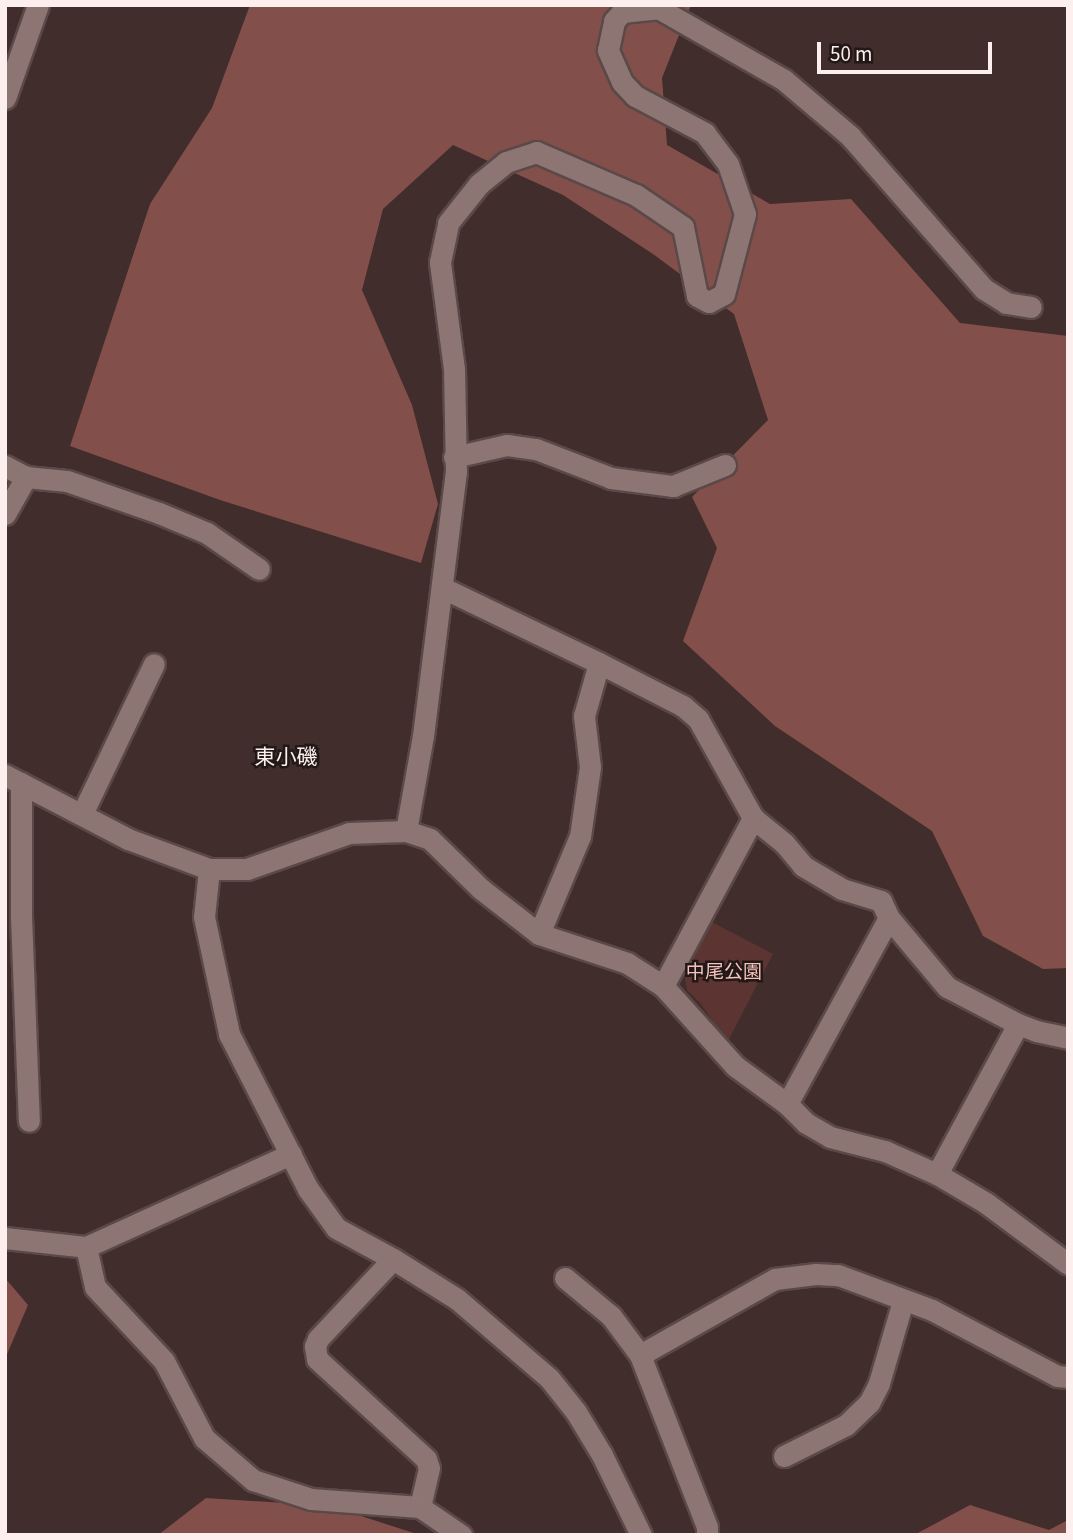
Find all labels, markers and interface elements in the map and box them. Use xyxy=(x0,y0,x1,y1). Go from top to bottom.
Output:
scale bar xyxy=(821,28,996,72)
text: 50 m xyxy=(830,39,872,69)
district label: 東小磯 xyxy=(255,744,317,770)
park label: 中尾公園 xyxy=(686,962,762,984)

